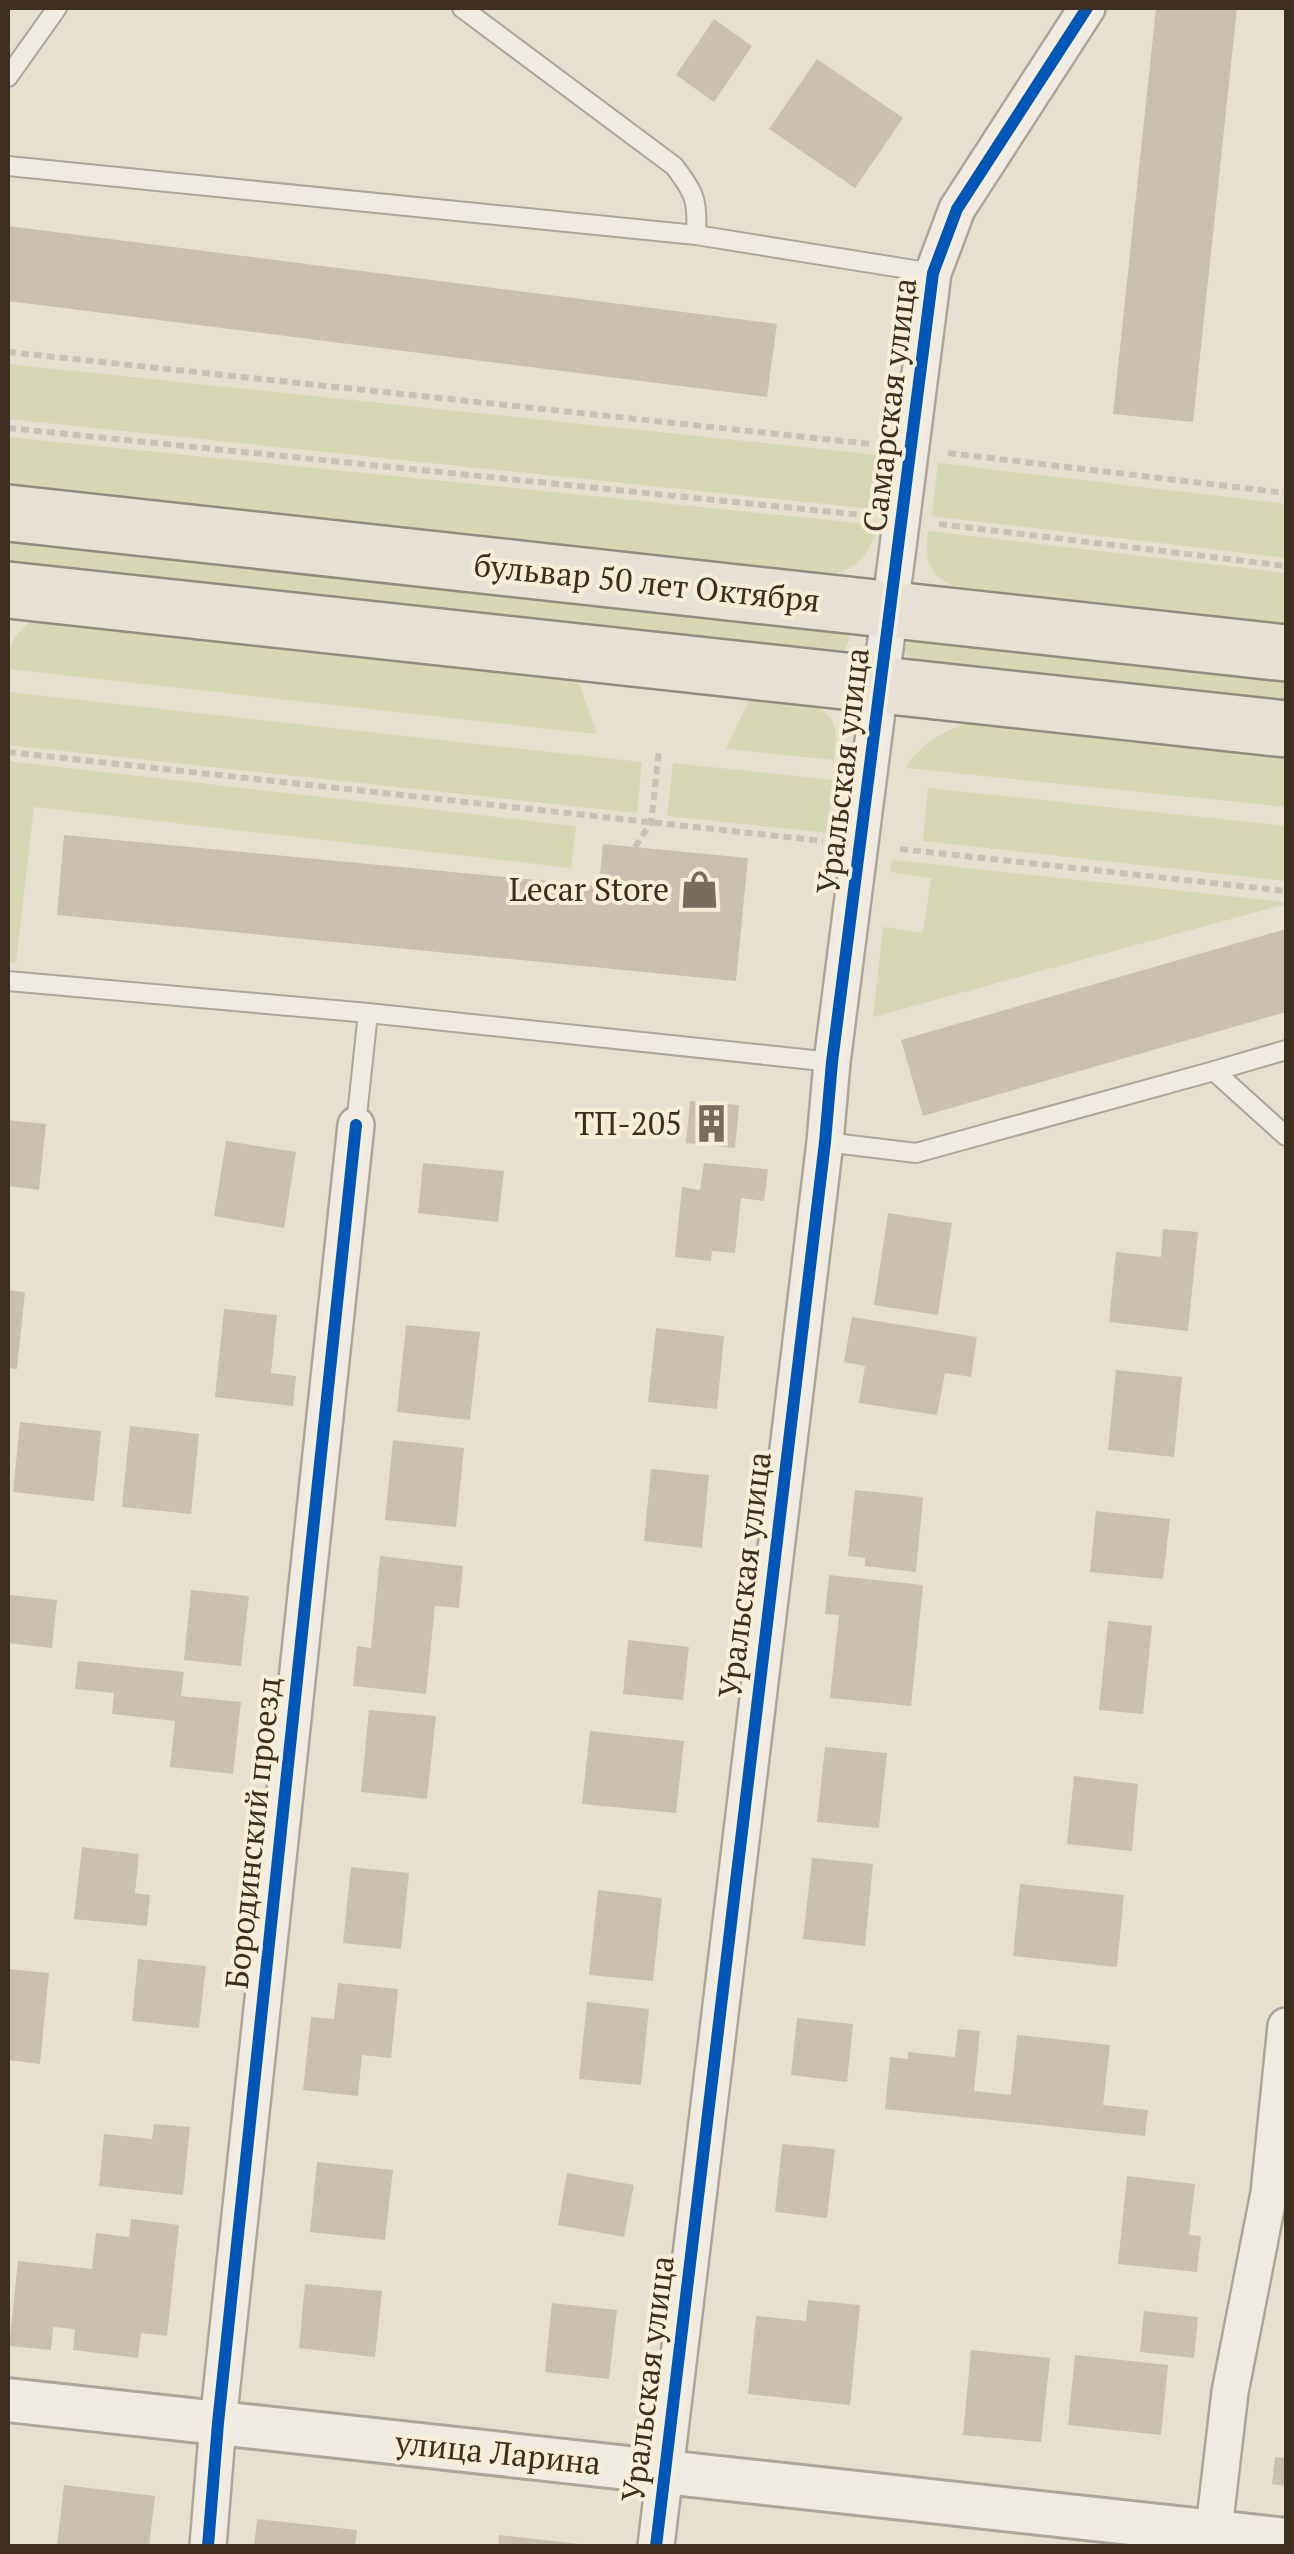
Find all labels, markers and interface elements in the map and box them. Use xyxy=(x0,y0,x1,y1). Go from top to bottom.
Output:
street label: Самарская улица xyxy=(853,275,925,534)
street label: бульвар 50 лет Октября xyxy=(472,543,822,621)
street label: Уральская улица xyxy=(806,645,878,896)
place label: Lecar Store xyxy=(509,868,669,910)
shop icon: Lecar Store xyxy=(678,869,720,911)
place label: ТП-205 xyxy=(574,1102,682,1144)
building icon: ТП-205 xyxy=(691,1103,733,1145)
street label: Уральская улица xyxy=(708,1449,780,1700)
street label: Бородинский проезд xyxy=(215,1675,289,1991)
street label: Уральская улица xyxy=(611,2253,683,2504)
street label: улица Ларина xyxy=(392,2420,603,2484)

